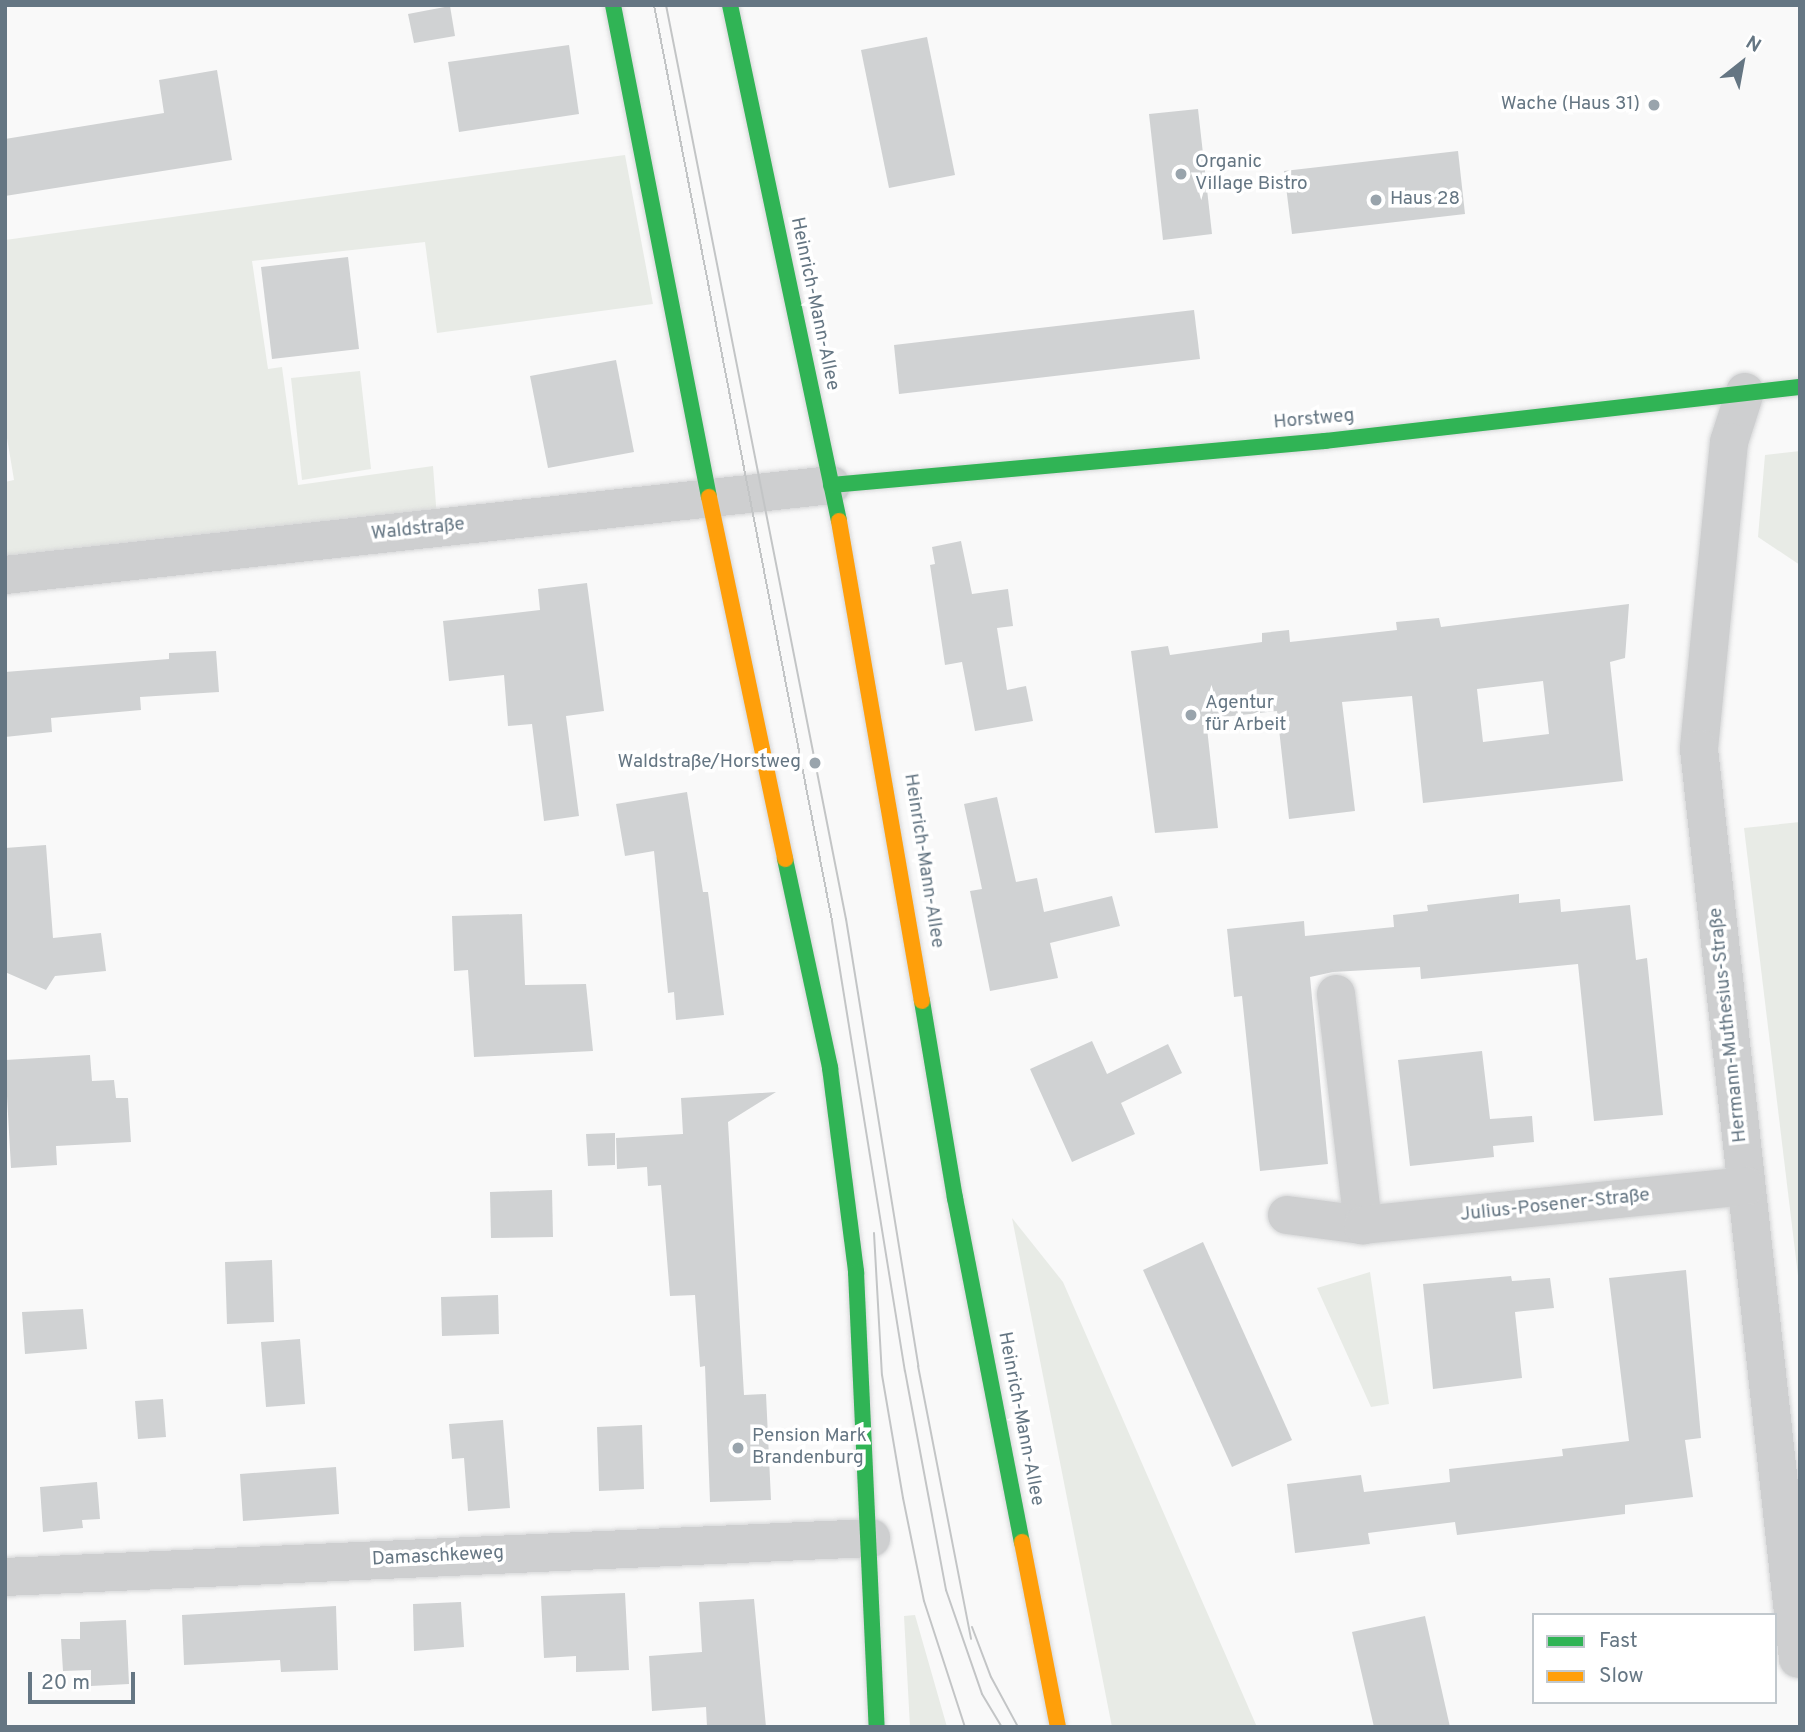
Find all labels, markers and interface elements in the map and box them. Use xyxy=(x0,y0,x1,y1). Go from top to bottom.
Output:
north arrow xyxy=(1707,28,1777,98)
text: N xyxy=(1741,31,1765,59)
place label: Wache (Haus 31) xyxy=(1501,94,1640,116)
marker: Wache (Haus 31) xyxy=(1646,97,1662,113)
place label: Organic Village Bistro xyxy=(1195,152,1308,196)
marker: Organic Village Bistro xyxy=(1173,166,1189,182)
place label: Haus 28 xyxy=(1390,189,1460,211)
marker: Haus 28 xyxy=(1368,192,1384,208)
street label: Heinrich-Mann-Allee xyxy=(784,215,844,393)
street label: Horstweg xyxy=(1273,405,1355,435)
street label: Waldstraße xyxy=(370,514,466,546)
place label: Agentur für Arbeit xyxy=(1205,693,1287,737)
marker: Agentur für Arbeit xyxy=(1183,707,1199,723)
place label: Waldstraße/Horstweg xyxy=(617,752,801,774)
marker: Waldstraße/Horstweg xyxy=(807,755,823,771)
street label: Heinrich-Mann-Allee xyxy=(898,772,948,950)
street label: Hermann-Muthesius-Straße xyxy=(1705,906,1753,1144)
street label: Julius-Posener-Straße xyxy=(1459,1185,1651,1227)
street label: Heinrich-Mann-Allee xyxy=(992,1330,1048,1508)
place label: Pension Mark Brandenburg xyxy=(752,1426,867,1470)
marker: Pension Mark Brandenburg xyxy=(730,1440,746,1456)
street label: Damaschkeweg xyxy=(371,1542,505,1572)
legend xyxy=(1532,1613,1777,1704)
text: Fast xyxy=(1599,1628,1638,1655)
scale bar xyxy=(32,1658,138,1702)
text: Slow xyxy=(1599,1663,1644,1690)
text: 20 m xyxy=(41,1670,90,1697)

